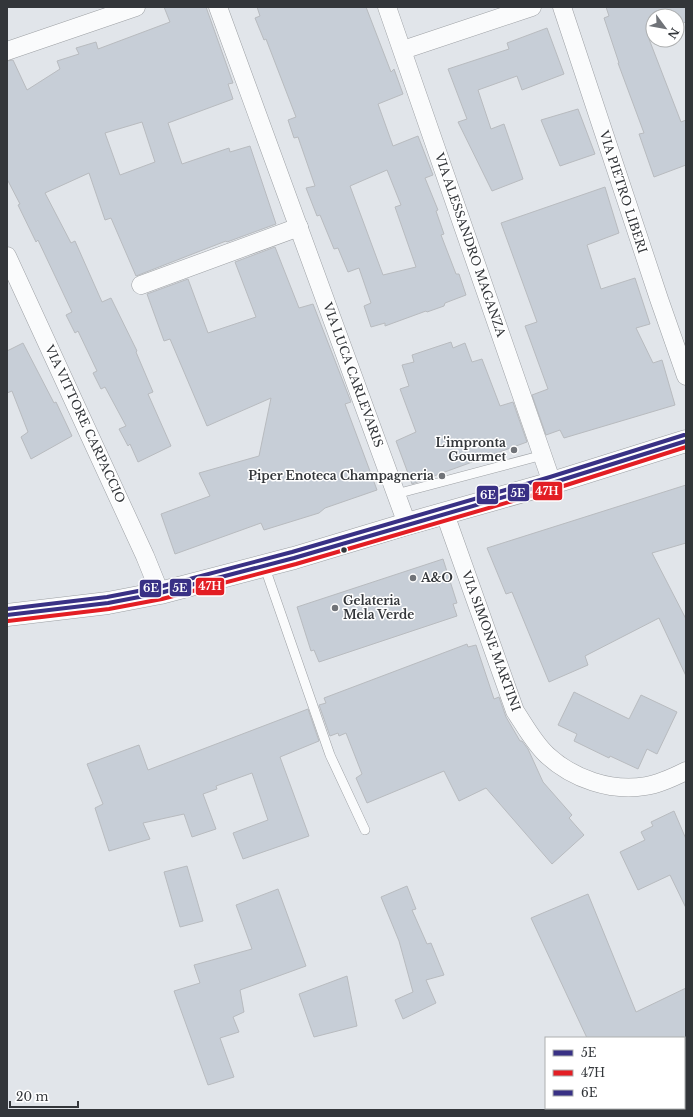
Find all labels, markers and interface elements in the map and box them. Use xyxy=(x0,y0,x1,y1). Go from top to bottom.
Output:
north arrow xyxy=(645,8,685,48)
text: N xyxy=(664,25,682,42)
street label: VIA PIETRO LIBERI xyxy=(596,128,650,255)
street label: VIA ALESSANDRO MAGANZA xyxy=(432,150,509,340)
street label: VIA LUCA CARLEVARIS xyxy=(320,300,387,449)
street label: VIA VITTORE CARPACCIO xyxy=(42,341,129,505)
place label: L'impronta Gourmet xyxy=(436,435,506,464)
marker: L'impronta Gourmet xyxy=(509,445,519,455)
place label: Piper Enoteca Champagneria xyxy=(248,468,434,483)
marker: Piper Enoteca Champagneria xyxy=(437,471,447,481)
line badge: 47H xyxy=(532,481,563,501)
line badge: 5E xyxy=(507,483,530,502)
text: 47H xyxy=(535,484,559,498)
line badge: 6E xyxy=(476,485,499,505)
text: 5E xyxy=(511,486,526,500)
text: 6E xyxy=(480,488,496,502)
unlabelled marker xyxy=(339,545,349,555)
street label: VIA SIMONE MARTINI xyxy=(459,568,524,713)
place label: A&O xyxy=(420,570,453,585)
marker: A&O xyxy=(408,573,418,583)
line badge: 47H xyxy=(195,577,225,596)
line badge: 5E xyxy=(169,578,192,597)
line badge: 6E xyxy=(139,579,162,598)
text: 47H xyxy=(198,579,222,593)
text: 6E xyxy=(143,581,159,595)
text: 5E xyxy=(173,581,188,595)
place label: Gelateria Mela Verde xyxy=(343,593,414,622)
marker: Gelateria Mela Verde xyxy=(330,603,340,613)
legend xyxy=(545,1037,685,1109)
text: 5E xyxy=(581,1045,597,1060)
text: 47H xyxy=(581,1065,605,1080)
scale bar xyxy=(10,1083,78,1109)
text: 6E xyxy=(581,1085,598,1100)
text: 20 m xyxy=(16,1089,48,1104)

